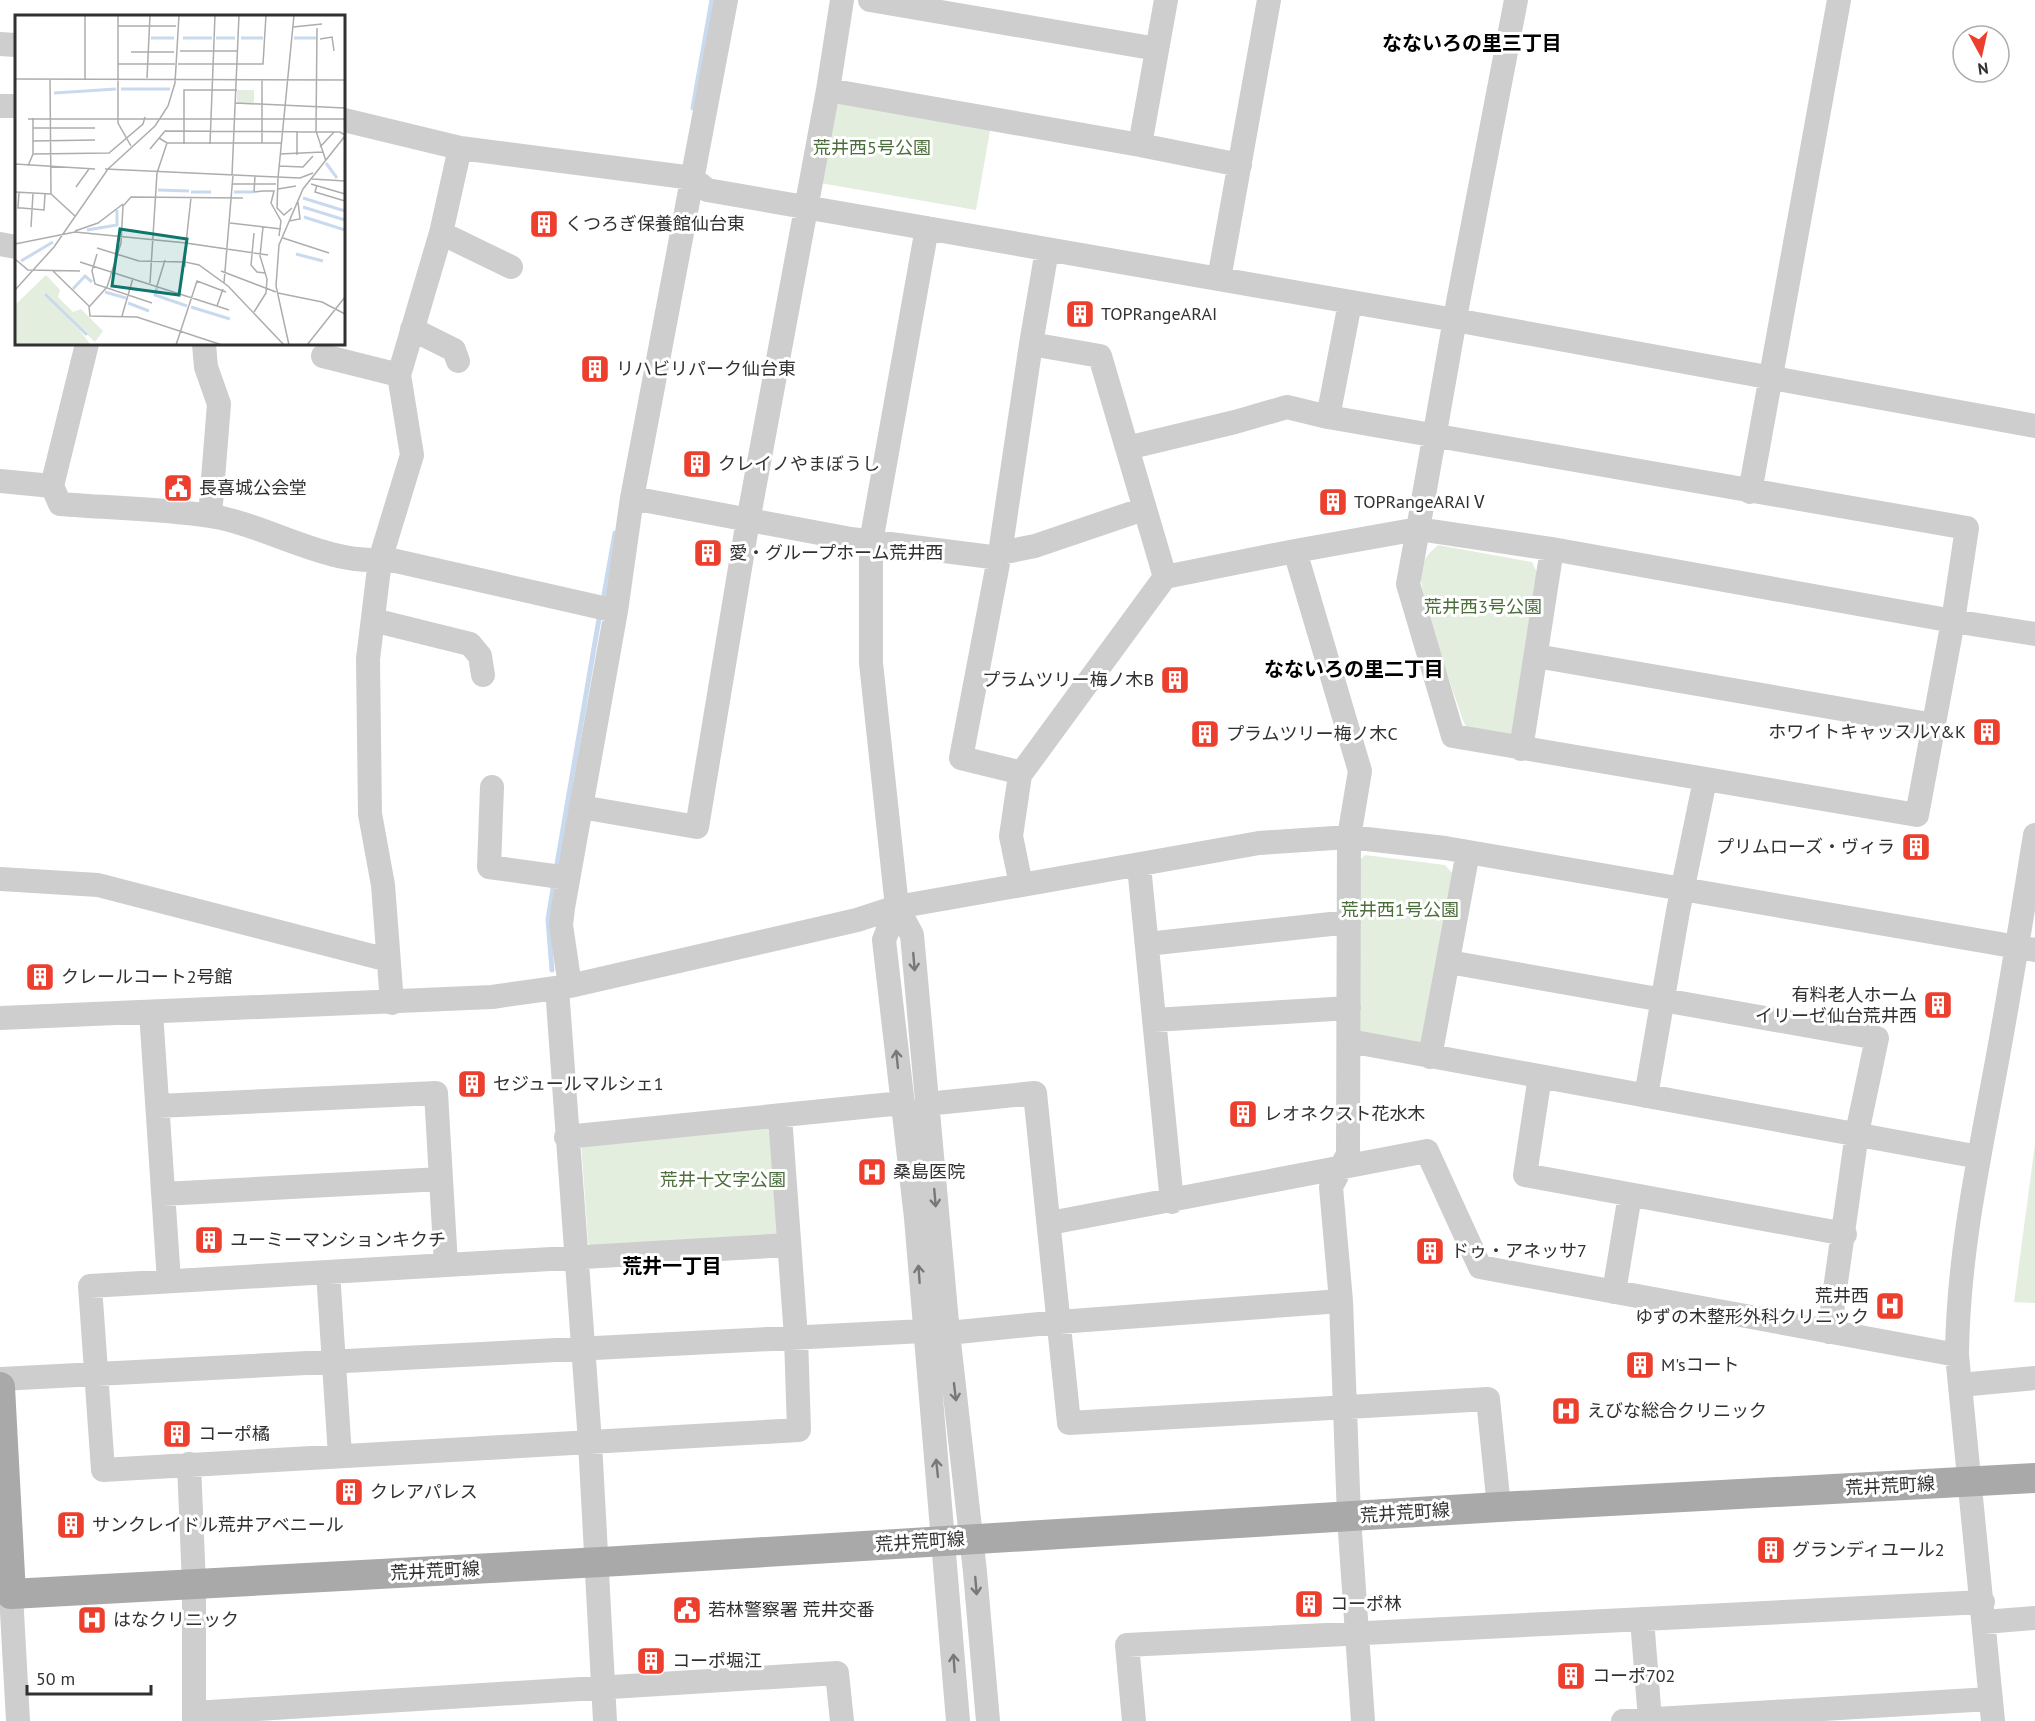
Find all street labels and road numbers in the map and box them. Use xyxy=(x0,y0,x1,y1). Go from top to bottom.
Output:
street label: 荒井荒町線 xyxy=(1844,1472,1936,1499)
street label: 荒井荒町線 xyxy=(1359,1498,1451,1527)
street label: 荒井荒町線 xyxy=(874,1527,966,1556)
street label: 荒井荒町線 xyxy=(389,1557,481,1584)

